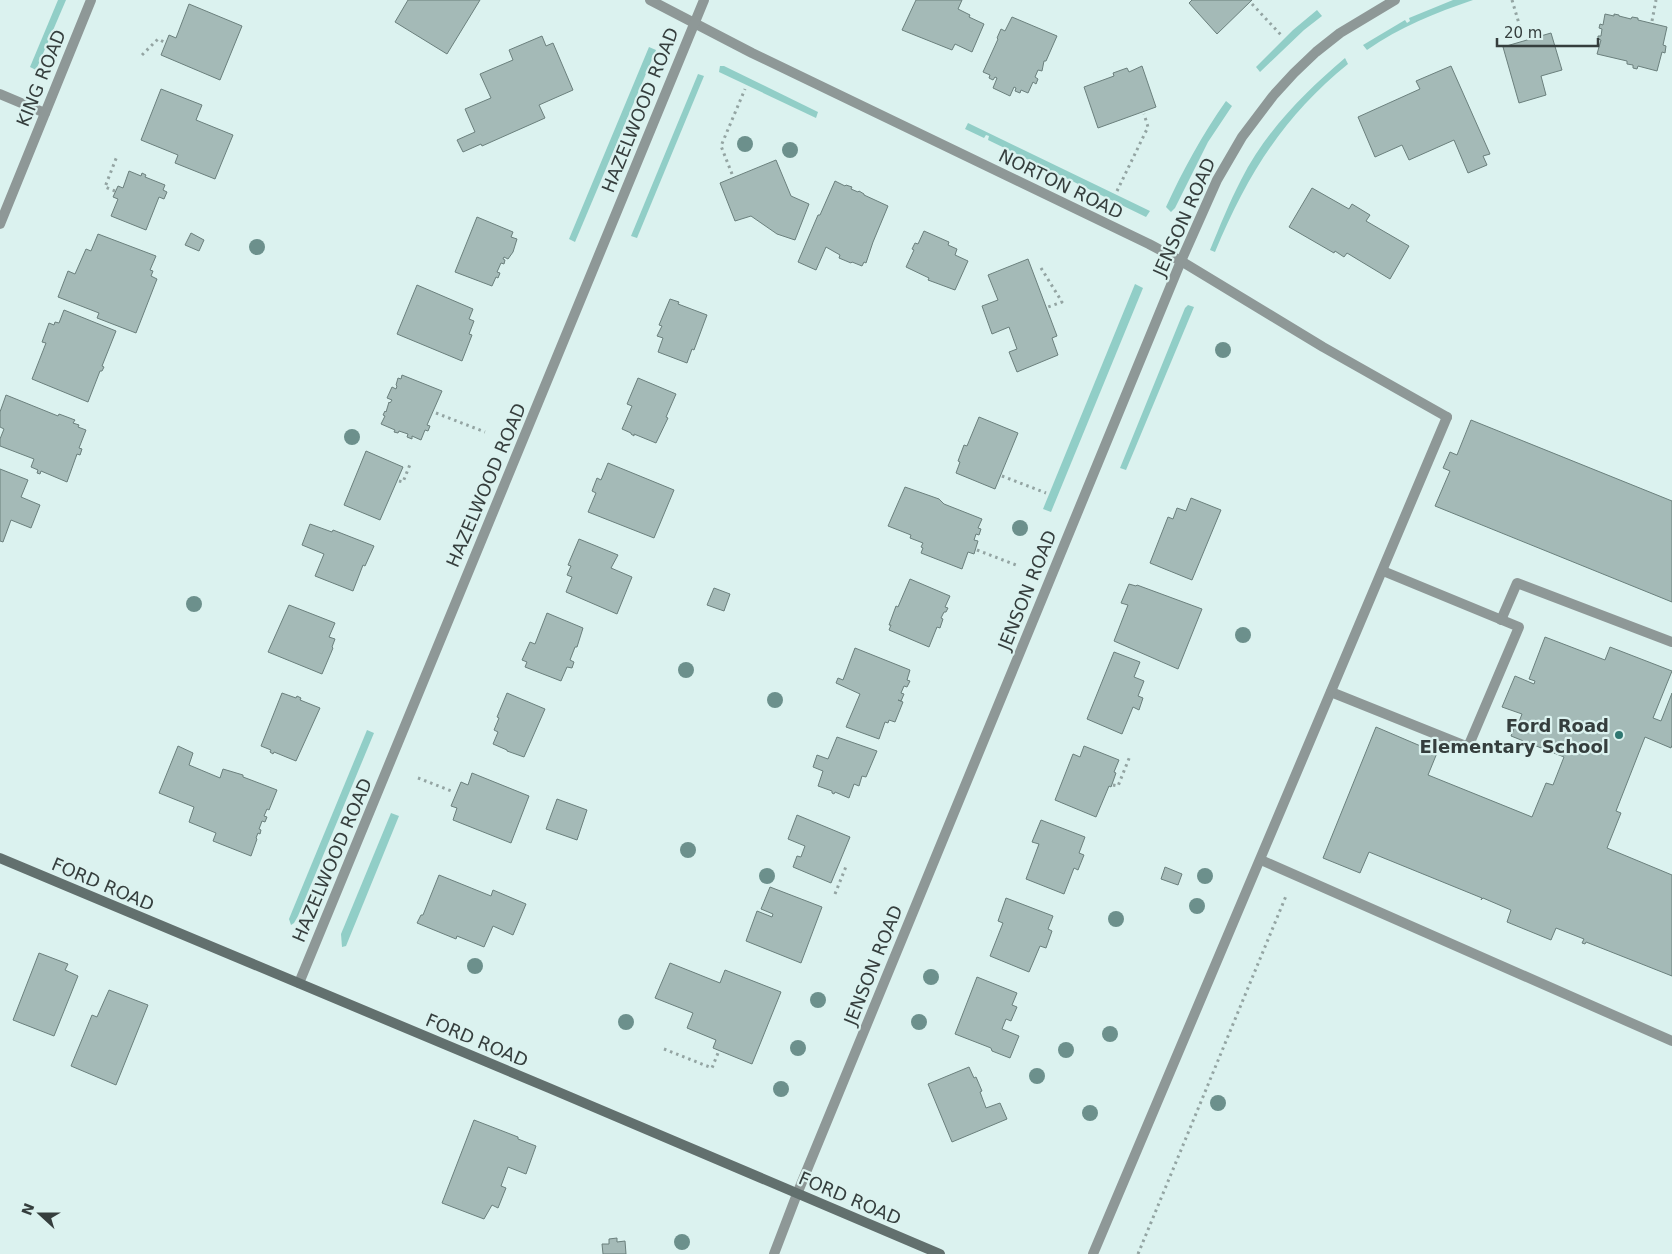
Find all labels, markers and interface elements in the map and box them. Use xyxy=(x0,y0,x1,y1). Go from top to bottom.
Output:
scale bar xyxy=(1497,15,1598,47)
street label: HAZELWOOD ROAD xyxy=(597,24,683,196)
text: 20 m xyxy=(1504,24,1542,42)
street label: KING ROAD xyxy=(12,26,70,130)
street label: NORTON ROAD xyxy=(995,145,1127,223)
street label: JENSON ROAD xyxy=(1148,155,1220,280)
street label: HAZELWOOD ROAD xyxy=(442,400,530,570)
street label: JENSON ROAD xyxy=(993,527,1061,654)
place label: Ford Road Elementary School xyxy=(1420,715,1609,757)
marker: Ford Road Elementary School xyxy=(1613,729,1625,741)
street label: HAZELWOOD ROAD xyxy=(288,775,376,945)
street label: FORD ROAD xyxy=(49,853,157,915)
street label: JENSON ROAD xyxy=(839,902,907,1029)
street label: FORD ROAD xyxy=(423,1009,531,1071)
street label: FORD ROAD xyxy=(796,1167,904,1229)
north arrow xyxy=(15,1189,65,1239)
text: N xyxy=(18,1201,37,1218)

